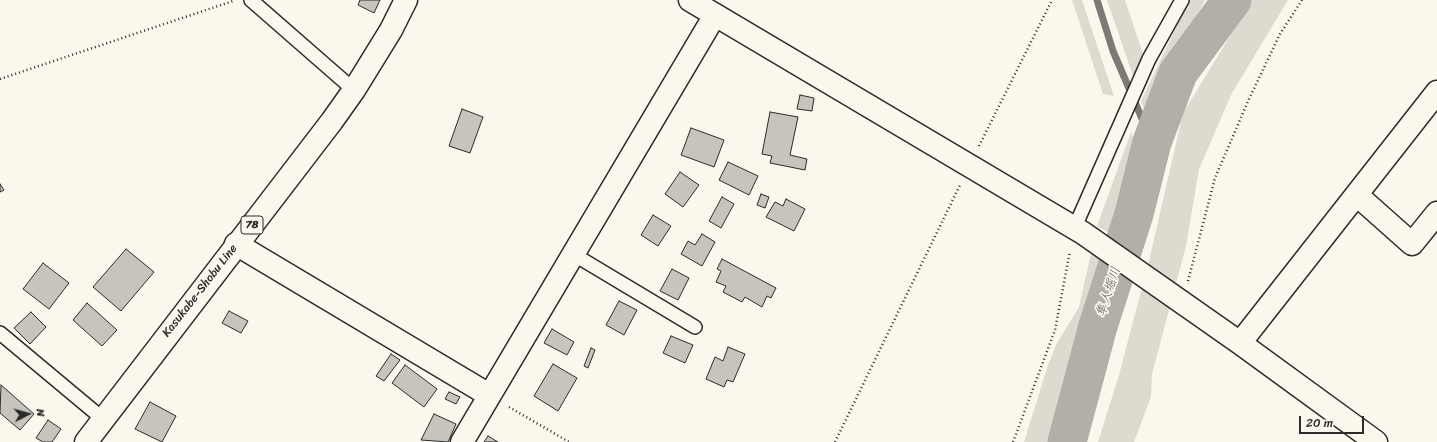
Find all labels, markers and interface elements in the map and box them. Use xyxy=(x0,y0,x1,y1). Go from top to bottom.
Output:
road number: 78 xyxy=(241,216,263,234)
street label: Kasukabe-Shobu Line xyxy=(159,242,241,340)
water label: 隼人堀川 xyxy=(1094,265,1124,319)
north arrow xyxy=(8,394,48,434)
text: N xyxy=(31,408,50,417)
scale bar xyxy=(1301,408,1366,434)
text: 20 m xyxy=(1306,412,1333,434)

